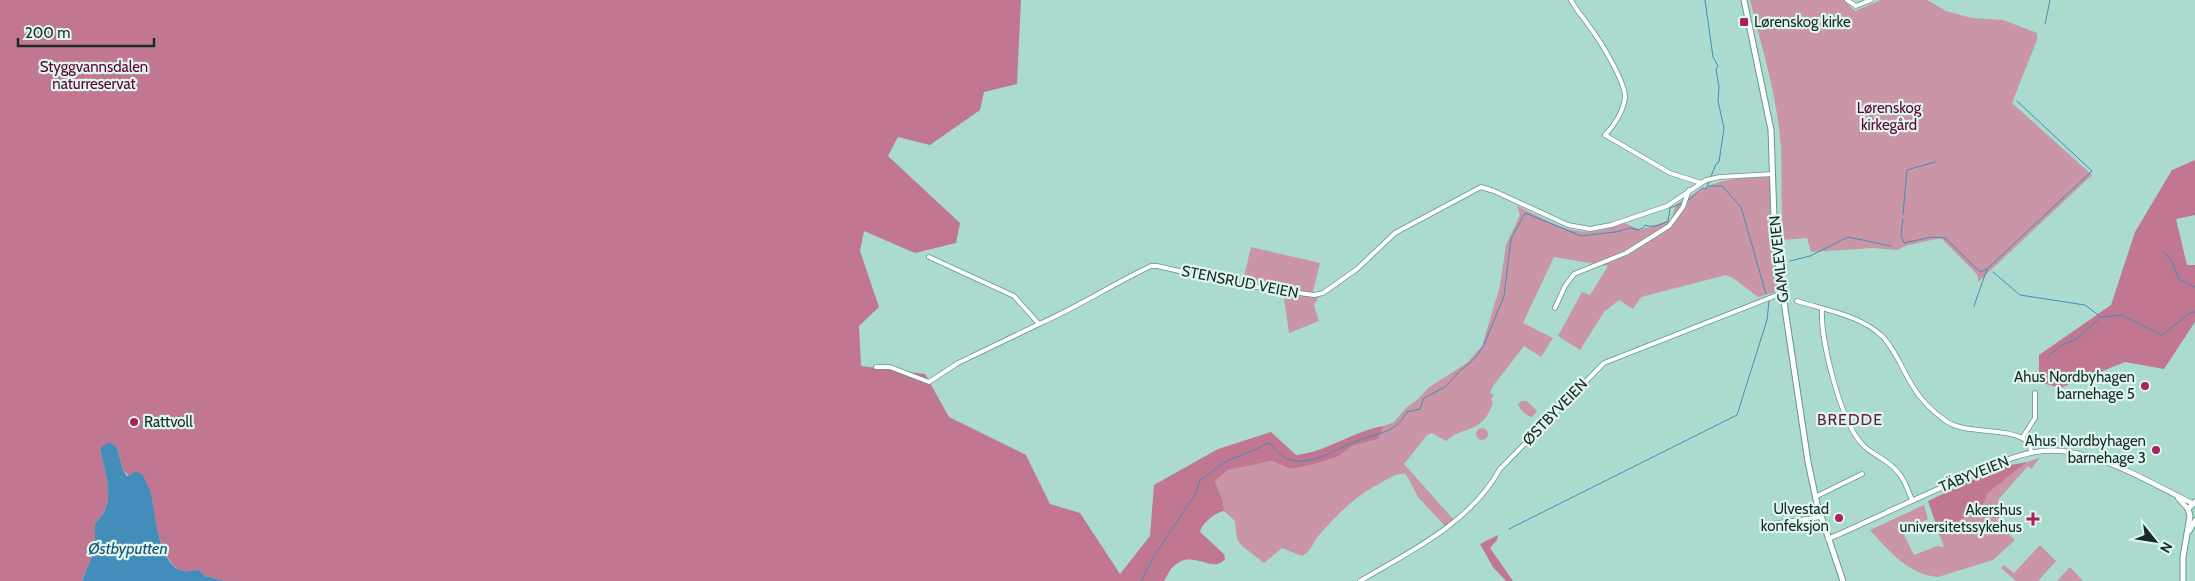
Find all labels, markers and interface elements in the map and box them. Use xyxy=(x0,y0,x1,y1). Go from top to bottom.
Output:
place label: Lørenskog kirke xyxy=(1754,13,1851,31)
scale bar xyxy=(18,15,154,47)
marker: Lørenskog kirke xyxy=(1738,16,1750,28)
text: 200 m xyxy=(25,24,70,42)
park label: Styggvannsdalen naturreservat xyxy=(40,58,148,93)
park label: Lørenskog kirkegård xyxy=(1857,99,1922,134)
street label: GAMLEVEIEN xyxy=(1765,215,1793,303)
street label: STENSRUD VEIEN xyxy=(1180,262,1300,302)
place label: Ahus Nordbyhagen barnehage 5 xyxy=(2014,368,2135,403)
street label: ØSTBYVEIEN xyxy=(1519,375,1591,449)
marker: Ahus Nordbyhagen barnehage 5 xyxy=(2139,380,2151,392)
district label: BREDDE xyxy=(1817,410,1883,429)
place label: Rattvoll xyxy=(144,413,193,431)
marker: Rattvoll xyxy=(128,416,140,428)
place label: Ahus Nordbyhagen barnehage 3 xyxy=(2025,432,2146,467)
marker: Ahus Nordbyhagen barnehage 3 xyxy=(2150,444,2162,456)
street label: TÄBYVEIEN xyxy=(1936,452,2012,496)
place label: Ulvestad konfeksjon xyxy=(1761,500,1829,535)
place label: Akershus universitetssykehus xyxy=(1900,501,2022,536)
marker: Ulvestad konfeksjon xyxy=(1833,512,1845,524)
marker: Akershus universitetssykehus xyxy=(2026,512,2040,526)
north arrow xyxy=(2130,516,2180,566)
water label: Østbyputten xyxy=(88,539,168,558)
text: N xyxy=(2156,539,2177,556)

